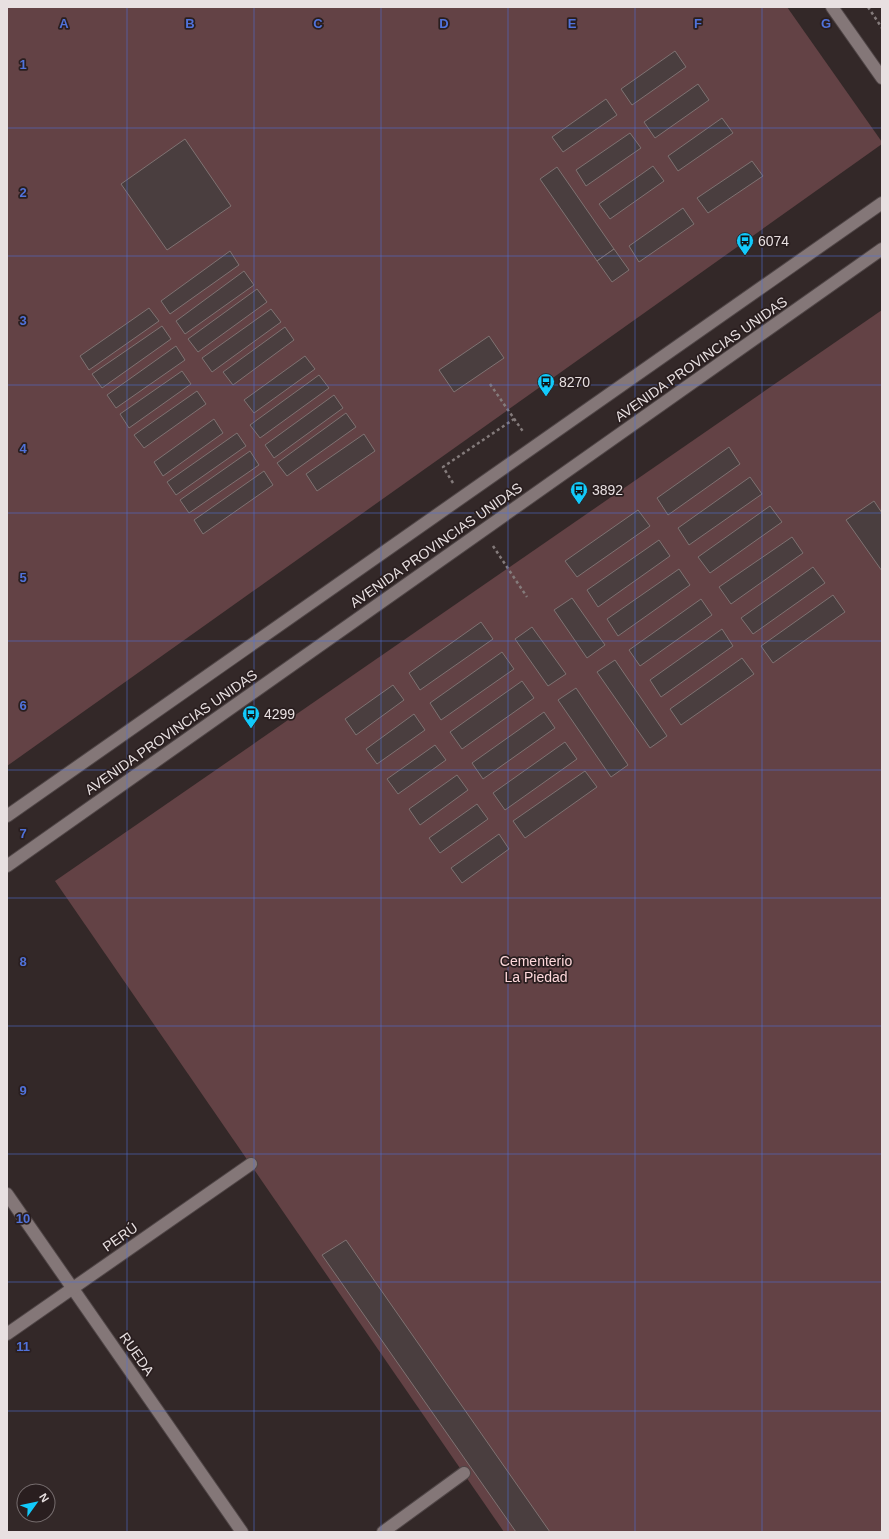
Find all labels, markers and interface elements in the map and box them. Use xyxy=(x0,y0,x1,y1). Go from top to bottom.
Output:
text: A xyxy=(59,16,69,31)
text: B xyxy=(185,16,195,31)
text: C xyxy=(313,16,323,31)
text: D xyxy=(439,16,449,31)
text: E xyxy=(568,16,577,31)
text: F xyxy=(694,16,702,31)
text: G xyxy=(821,16,831,31)
text: 1 xyxy=(19,57,27,72)
text: 2 xyxy=(19,185,27,200)
bus stop icon: 6074 xyxy=(735,231,755,256)
place label: 6074 xyxy=(758,233,789,249)
street label: AVENIDA PROVINCIAS UNIDAS xyxy=(612,293,790,425)
text: 3 xyxy=(19,313,27,328)
bus stop icon: 8270 xyxy=(536,372,556,397)
place label: 8270 xyxy=(559,374,590,390)
text: 4 xyxy=(19,441,27,456)
street label: AVENIDA PROVINCIAS UNIDAS xyxy=(347,479,525,611)
bus stop icon: 3892 xyxy=(569,480,589,505)
place label: 3892 xyxy=(592,482,623,498)
text: 5 xyxy=(19,570,27,585)
street label: AVENIDA PROVINCIAS UNIDAS xyxy=(82,666,260,798)
text: 6 xyxy=(19,698,27,713)
bus stop icon: 4299 xyxy=(241,704,261,729)
place label: 4299 xyxy=(264,706,295,722)
text: 7 xyxy=(19,826,27,841)
park label: Cementerio La Piedad xyxy=(500,953,572,985)
text: 8 xyxy=(19,954,27,969)
text: 9 xyxy=(19,1083,27,1098)
text: 10 xyxy=(16,1211,30,1226)
street label: PERÚ xyxy=(99,1219,141,1255)
street label: RUEDA xyxy=(116,1329,158,1379)
text: 11 xyxy=(16,1339,30,1354)
north arrow xyxy=(16,1483,56,1523)
text: N xyxy=(37,1491,52,1504)

